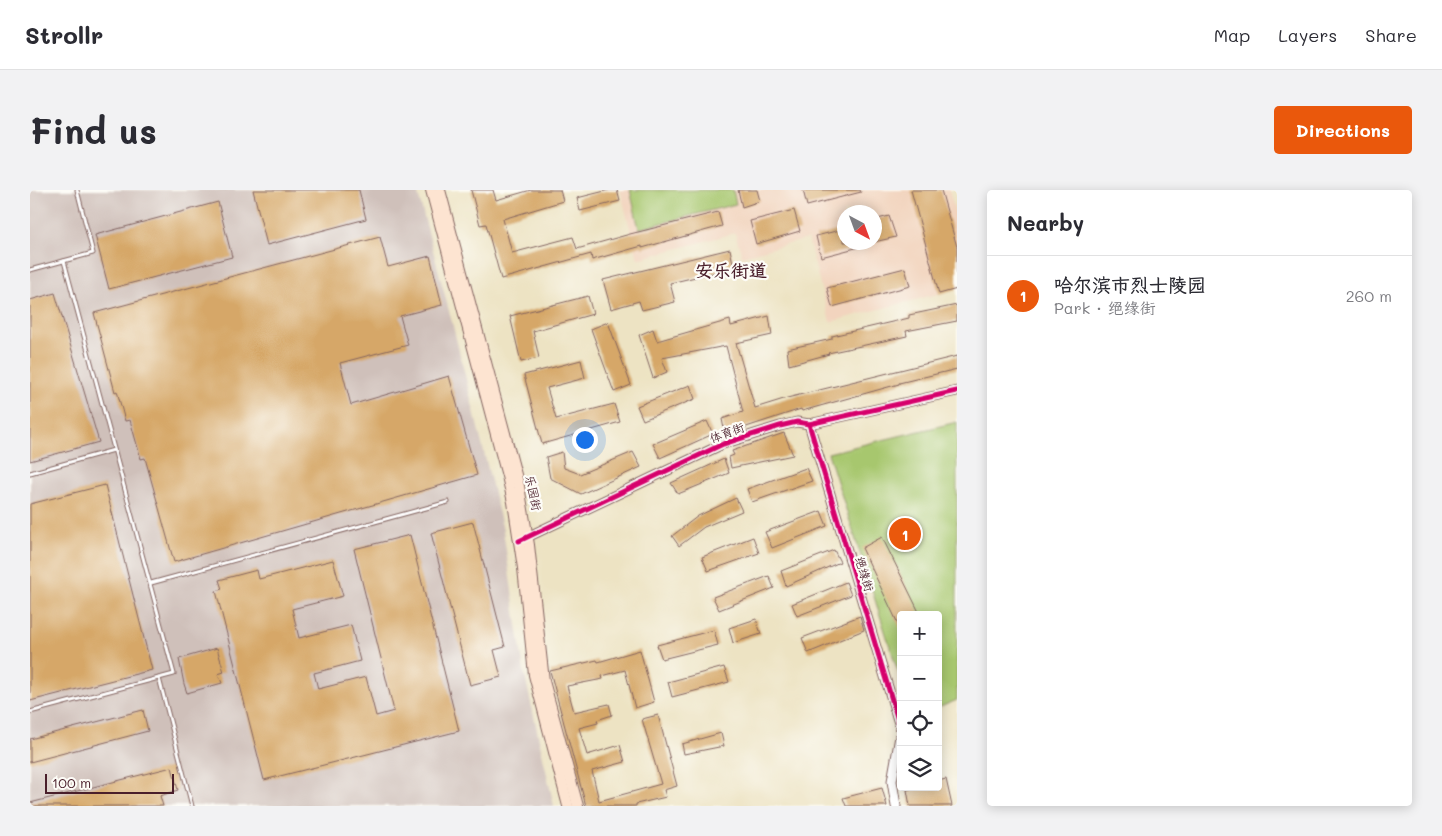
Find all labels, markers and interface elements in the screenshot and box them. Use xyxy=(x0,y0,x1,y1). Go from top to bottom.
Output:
text: Strollr xyxy=(25,19,103,50)
text: Map xyxy=(1214,23,1250,47)
text: Layers xyxy=(1278,23,1337,47)
text: Share xyxy=(1365,23,1417,47)
button: Directions xyxy=(1274,106,1412,154)
text: Find us xyxy=(30,107,157,153)
north arrow xyxy=(837,205,882,250)
text: Nearby xyxy=(1007,209,1084,236)
district label: 安乐街道 xyxy=(695,258,767,282)
text: 哈尔滨市烈士陵园 xyxy=(1054,272,1206,297)
text: 1 xyxy=(1019,285,1027,306)
text: 260 m xyxy=(1346,285,1392,306)
text: Park · 绝缘街 xyxy=(1054,297,1156,318)
street label: 体育街 xyxy=(707,418,746,446)
your location xyxy=(572,427,598,453)
street label: 乐园街 xyxy=(522,474,546,512)
pin: 1 xyxy=(889,515,921,553)
street label: 绝缘街 xyxy=(852,554,878,593)
map controls xyxy=(897,611,942,791)
button: + xyxy=(897,611,942,656)
button: − xyxy=(897,656,942,701)
button: locate xyxy=(897,701,942,746)
button: layers xyxy=(897,746,942,791)
scale bar xyxy=(45,771,174,794)
text: 100 m xyxy=(52,773,91,792)

